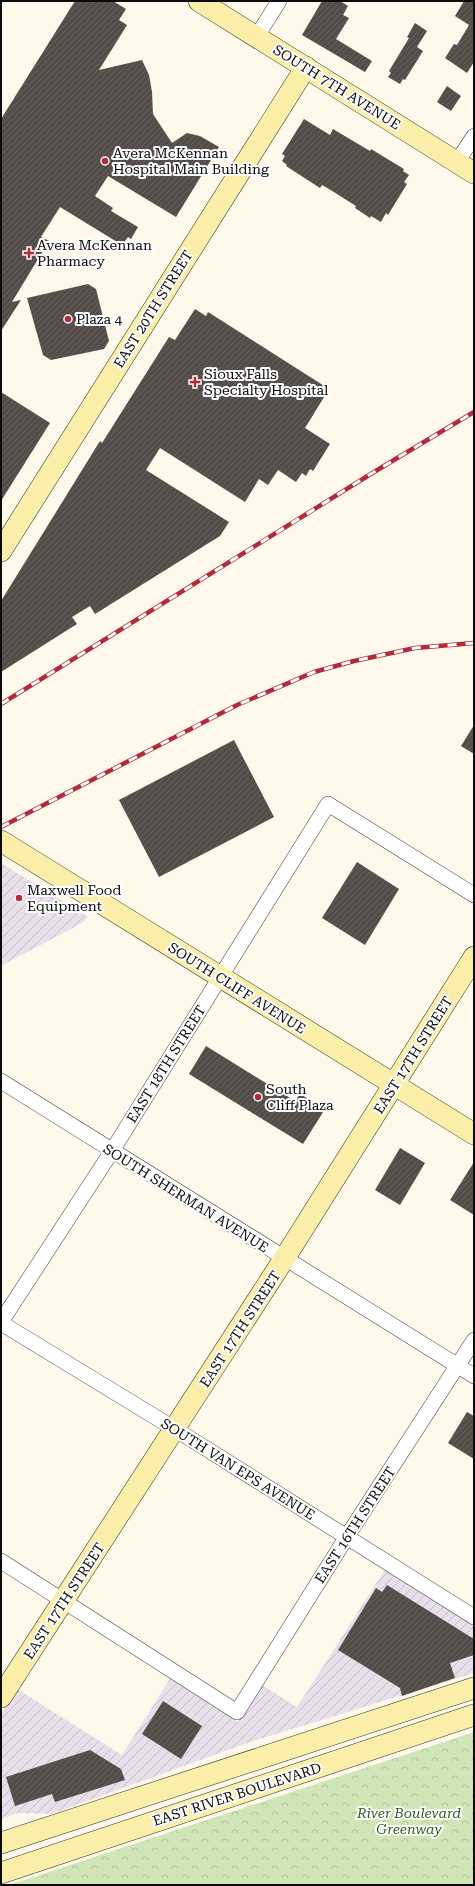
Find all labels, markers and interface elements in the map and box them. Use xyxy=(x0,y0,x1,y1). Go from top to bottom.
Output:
street label: SOUTH 7TH AVENUE xyxy=(270,41,404,133)
place label: Avera McKennan Hospital Main Building xyxy=(113,145,269,177)
marker: Avera McKennan Hospital Main Building xyxy=(100,156,110,166)
place label: Avera McKennan Pharmacy xyxy=(37,237,152,269)
street label: EAST 20TH STREET xyxy=(110,247,196,371)
marker: Avera McKennan Pharmacy xyxy=(24,248,34,258)
place label: Plaza 4 xyxy=(76,311,123,327)
marker: Plaza 4 xyxy=(63,314,73,324)
place label: Sioux Falls Specialty Hospital xyxy=(204,366,329,398)
marker: Sioux Falls Specialty Hospital xyxy=(189,376,201,388)
place label: Maxwell Food Equipment xyxy=(27,882,121,914)
marker: Maxwell Food Equipment xyxy=(14,893,24,903)
street label: SOUTH CLIFF AVENUE xyxy=(165,939,309,1037)
street label: EAST 17TH STREET xyxy=(370,993,456,1117)
street label: EAST 18TH STREET xyxy=(123,1002,209,1126)
place label: South Cliff Plaza xyxy=(266,1081,334,1113)
marker: South Cliff Plaza xyxy=(253,1092,263,1102)
street label: SOUTH SHERMAN AVENUE xyxy=(101,1140,272,1256)
street label: EAST 17TH STREET xyxy=(196,1268,284,1390)
street label: SOUTH VAN EPS AVENUE xyxy=(158,1415,318,1523)
street label: EAST 16TH STREET xyxy=(311,1464,399,1586)
street label: EAST 17TH STREET xyxy=(20,1540,108,1662)
street label: EAST RIVER BOULEVARD xyxy=(151,1759,323,1829)
park label: River Boulevard Greenway xyxy=(356,1805,461,1837)

